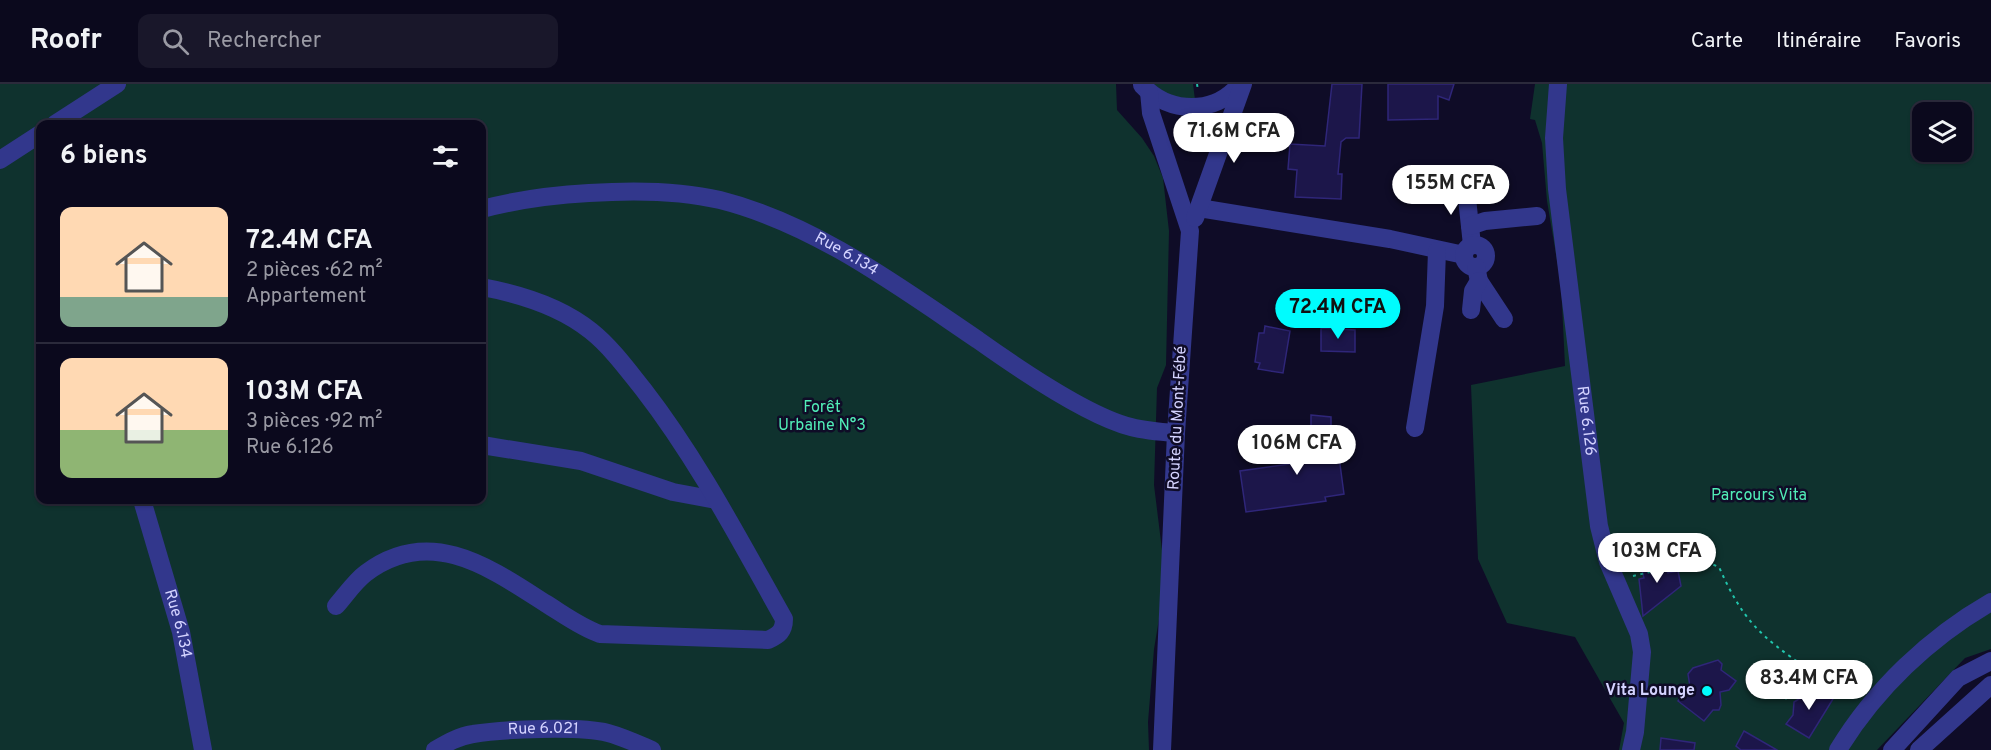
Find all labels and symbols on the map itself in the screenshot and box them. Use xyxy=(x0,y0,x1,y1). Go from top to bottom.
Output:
pin: 71.6M CFA xyxy=(1165,113,1303,164)
pin: 155M CFA xyxy=(1389,165,1513,216)
street label: Rue 6.134 xyxy=(811,228,882,281)
pin: 72.4M CFA xyxy=(1269,289,1407,340)
street label: Route du Mont-Fébé xyxy=(1164,345,1192,491)
street label: Rue 6.126 xyxy=(1572,385,1600,457)
park label: Forêt Urbaine N°3 xyxy=(778,398,866,436)
pin: 106M CFA xyxy=(1235,425,1359,476)
park label: Parcours Vita xyxy=(1711,486,1807,506)
pin: 103M CFA xyxy=(1595,533,1719,584)
street label: Rue 6.134 xyxy=(159,587,196,660)
pin: 83.4M CFA xyxy=(1740,660,1878,711)
place label: Vita Lounge xyxy=(1605,681,1695,701)
marker: Vita Lounge xyxy=(1700,684,1714,698)
street label: Rue 6.021 xyxy=(507,719,579,740)

